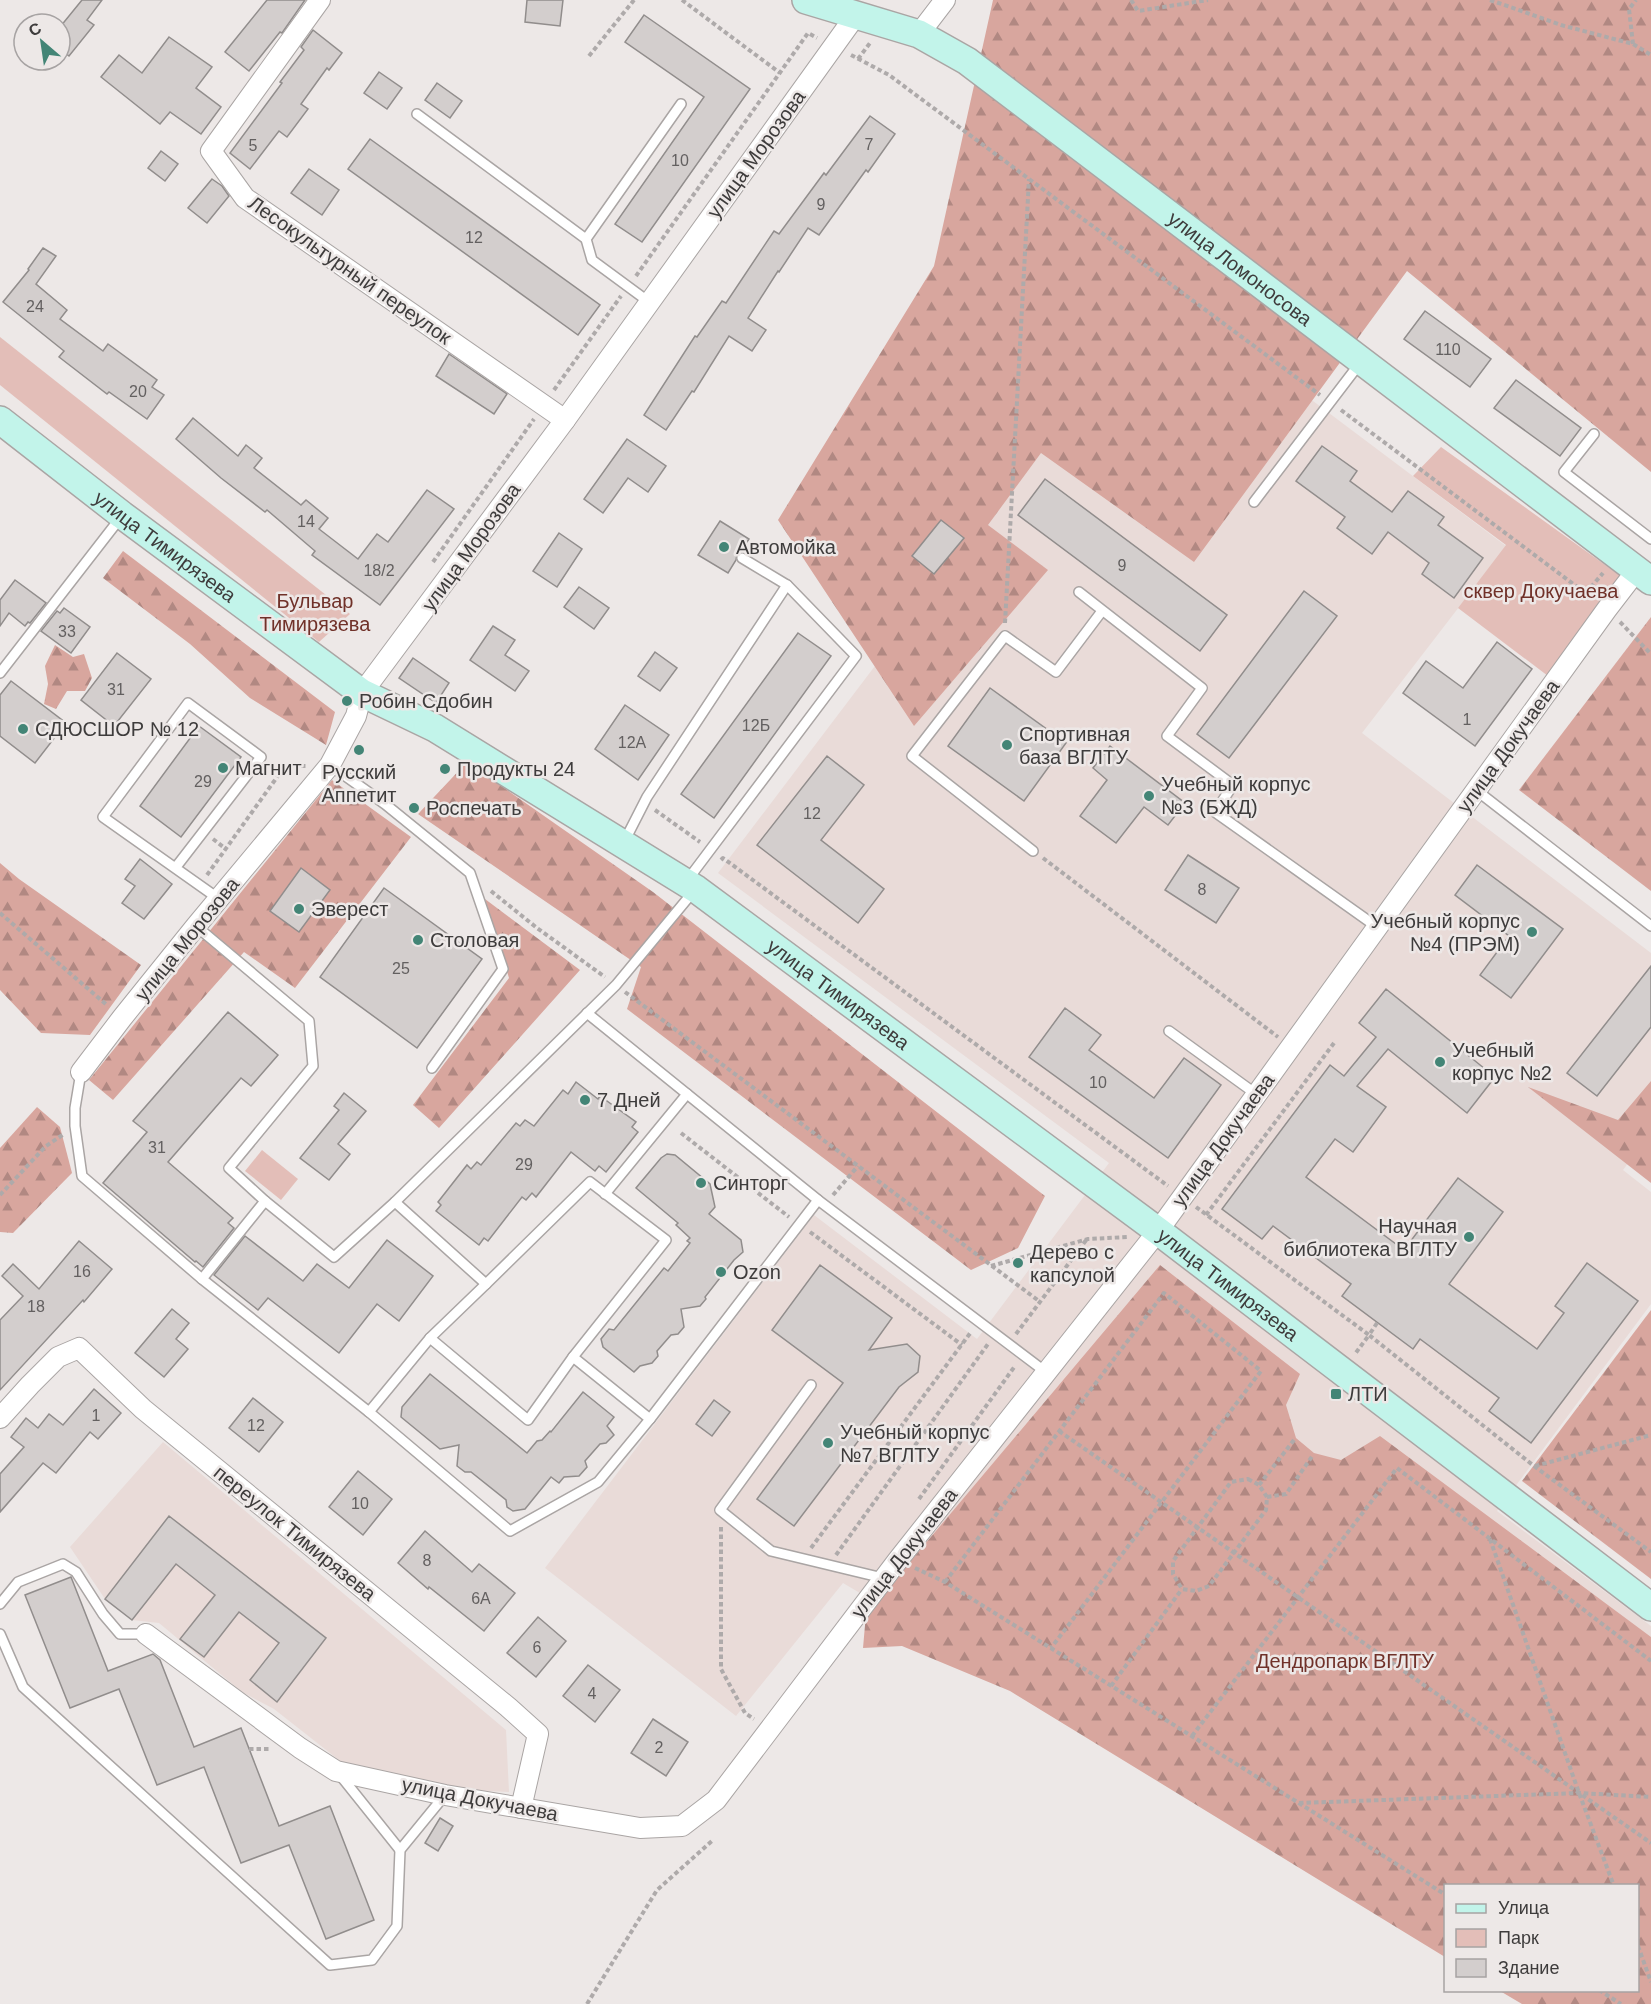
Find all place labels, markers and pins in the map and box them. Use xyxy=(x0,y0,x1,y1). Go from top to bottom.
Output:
place label: Автомойка xyxy=(736,536,837,558)
marker: Автомойка xyxy=(717,540,731,554)
place label: Робин Сдобин xyxy=(359,690,493,712)
marker: Робин Сдобин xyxy=(340,694,354,708)
place label: СДЮСШОР № 12 xyxy=(35,718,199,740)
marker: СДЮСШОР № 12 xyxy=(16,722,30,736)
place label: Спортивная база ВГЛТУ xyxy=(1019,723,1130,768)
marker: Спортивная база ВГЛТУ xyxy=(1000,738,1014,752)
marker: Русский Аппетит xyxy=(352,743,366,757)
place label: Магнит xyxy=(235,757,302,779)
place label: Продукты 24 xyxy=(457,758,575,780)
marker: Магнит xyxy=(216,761,230,775)
place label: Русский Аппетит xyxy=(322,761,396,806)
marker: Продукты 24 xyxy=(438,762,452,776)
place label: Учебный корпус №3 (БЖД) xyxy=(1161,773,1310,818)
marker: Учебный корпус №3 (БЖД) xyxy=(1142,789,1156,803)
place label: Роспечать xyxy=(426,797,522,819)
marker: Роспечать xyxy=(407,801,421,815)
place label: Эверест xyxy=(311,898,388,920)
marker: Эверест xyxy=(292,902,306,916)
place label: Учебный корпус №4 (ПРЭМ) xyxy=(1371,910,1520,955)
marker: Учебный корпус №4 (ПРЭМ) xyxy=(1525,925,1539,939)
place label: Столовая xyxy=(430,929,519,951)
marker: Столовая xyxy=(411,933,425,947)
place label: Учебный корпус №2 xyxy=(1452,1039,1552,1084)
marker: Учебный корпус №2 xyxy=(1433,1055,1447,1069)
place label: 7 Дней xyxy=(597,1089,661,1111)
marker: 7 Дней xyxy=(578,1093,592,1107)
place label: Синторг xyxy=(713,1172,788,1194)
marker: Синторг xyxy=(694,1176,708,1190)
place label: Научная библиотека ВГЛТУ xyxy=(1283,1215,1457,1260)
marker: Научная библиотека ВГЛТУ xyxy=(1462,1230,1476,1244)
place label: Дерево с капсулой xyxy=(1030,1241,1115,1286)
marker: Дерево с капсулой xyxy=(1011,1256,1025,1270)
place label: Ozon xyxy=(733,1261,781,1283)
marker: Ozon xyxy=(714,1265,728,1279)
place label: ЛТИ xyxy=(1348,1383,1388,1405)
marker: ЛТИ xyxy=(1329,1387,1343,1401)
place label: Учебный корпус №7 ВГЛТУ xyxy=(840,1421,989,1466)
marker: Учебный корпус №7 ВГЛТУ xyxy=(821,1436,835,1450)

